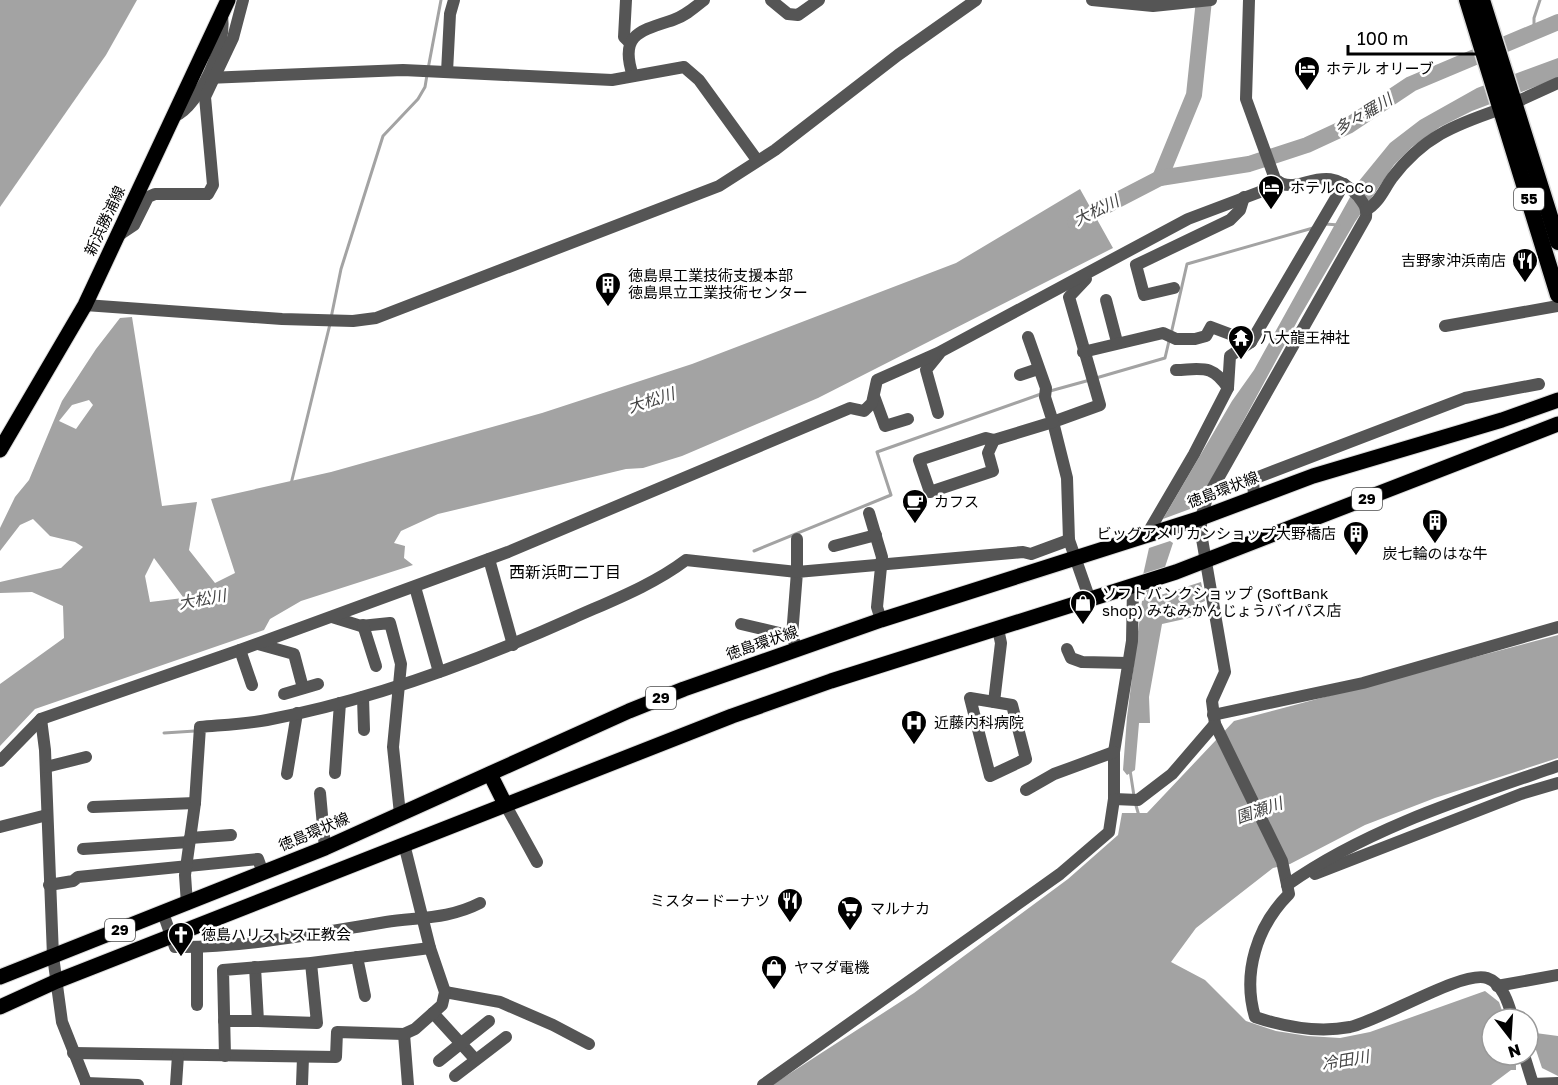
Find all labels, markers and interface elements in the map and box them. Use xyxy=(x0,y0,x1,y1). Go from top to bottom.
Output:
scale bar xyxy=(1348,18,1490,56)
text: 100 m xyxy=(1357,27,1408,49)
hotel icon: ホテル オリーブ xyxy=(1292,54,1322,92)
place label: ホテル オリーブ xyxy=(1326,59,1434,77)
water label: 多々羅川 xyxy=(1330,88,1397,139)
hotel icon: ホテルCoCo xyxy=(1256,173,1286,211)
place label: ホテルCoCo xyxy=(1290,178,1373,196)
street label: 新浜勝浦線 xyxy=(80,183,128,258)
road number: 55 xyxy=(1514,188,1544,210)
water label: 大松川 xyxy=(1070,190,1124,230)
restaurant icon: 吉野家沖浜南店 xyxy=(1510,246,1540,284)
place label: 吉野家沖浜南店 xyxy=(1401,251,1506,269)
place label: 徳島県工業技術支援本部 徳島県立工業技術センター xyxy=(628,266,808,301)
building icon: 徳島県工業技術支援本部 徳島県立工業技術センター xyxy=(593,270,623,308)
temple icon: 八大龍王神社 xyxy=(1226,323,1256,361)
place label: 八大龍王神社 xyxy=(1260,328,1350,346)
water label: 大松川 xyxy=(625,382,679,417)
street label: 徳島環状線 xyxy=(1184,467,1261,511)
cafe icon: カフス xyxy=(900,487,930,525)
road number: 29 xyxy=(1352,488,1382,510)
place label: カフス xyxy=(934,492,979,510)
building icon: 炭七輪のはな牛 xyxy=(1420,507,1450,545)
building icon: ビッグアメリカンショップ大野橋店 xyxy=(1341,519,1371,557)
place label: ビッグアメリカンショップ大野橋店 xyxy=(1097,524,1336,542)
place label: 炭七輪のはな牛 xyxy=(1382,544,1488,562)
district label: 西新浜町二丁目 xyxy=(509,562,621,582)
place label: ソフトバンクショップ (SoftBank shop) みなみかんじょうバイパス店 xyxy=(1102,584,1342,619)
water label: 大松川 xyxy=(177,585,229,613)
shop icon: ソフトバンクショップ (SoftBank shop) みなみかんじょうバイパス店 xyxy=(1068,588,1098,626)
street label: 徳島環状線 xyxy=(723,621,800,663)
road number: 29 xyxy=(646,687,676,709)
hospital icon: 近藤内科病院 xyxy=(899,708,929,746)
place label: 近藤内科病院 xyxy=(934,713,1024,731)
water label: 園瀬川 xyxy=(1233,792,1287,827)
street label: 徳島環状線 xyxy=(276,808,352,854)
restaurant icon: ミスタードーナツ xyxy=(775,886,805,924)
place label: ミスタードーナツ xyxy=(650,891,770,909)
supermarket icon: マルナカ xyxy=(835,894,865,932)
place label: マルナカ xyxy=(870,899,930,917)
road number: 29 xyxy=(105,919,135,941)
church icon: 徳島ハリストス正教会 xyxy=(166,920,196,958)
place label: 徳島ハリストス正教会 xyxy=(201,925,351,943)
shop icon: ヤマダ電機 xyxy=(759,953,789,991)
place label: ヤマダ電機 xyxy=(794,958,869,976)
north arrow xyxy=(1480,1007,1540,1067)
text: N xyxy=(1506,1040,1523,1063)
water label: 冷田川 xyxy=(1320,1046,1372,1074)

